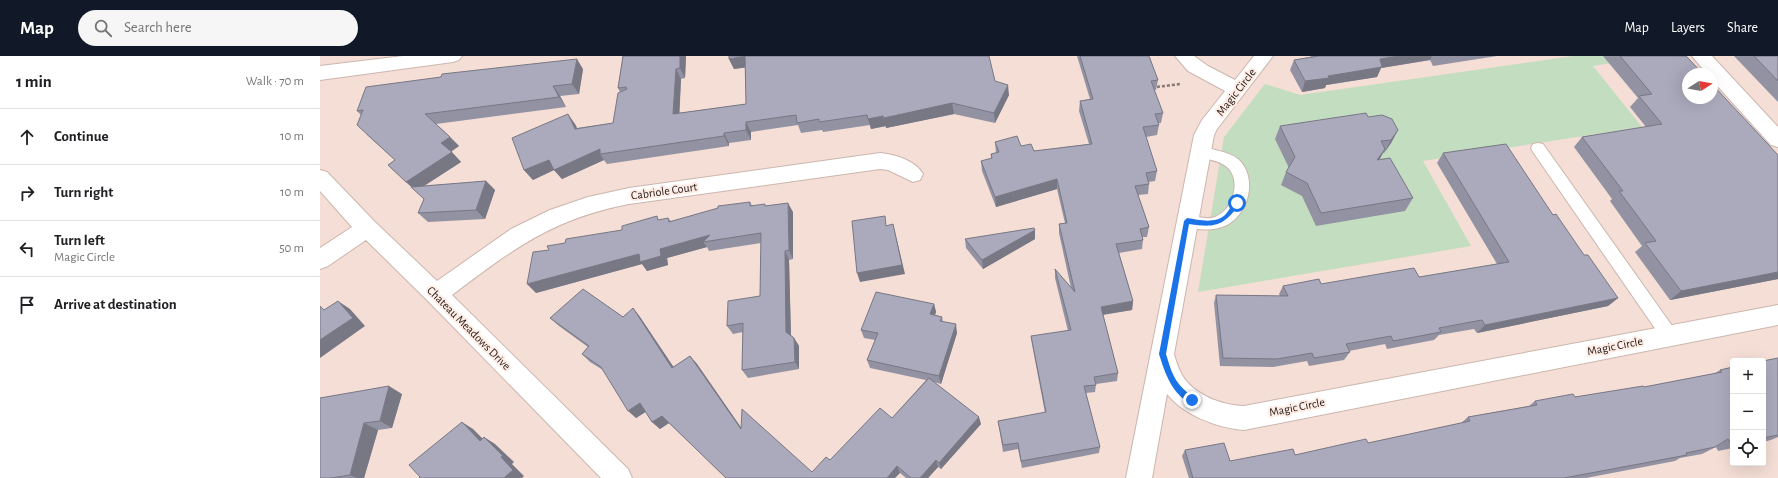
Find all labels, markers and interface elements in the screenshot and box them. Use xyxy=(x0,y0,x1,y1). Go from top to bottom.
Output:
search box xyxy=(78,10,358,46)
icon: search xyxy=(92,17,114,39)
text: Map xyxy=(20,19,54,38)
text: Search here xyxy=(124,20,192,35)
text: Map xyxy=(1624,21,1649,35)
text: Layers xyxy=(1671,21,1705,35)
text: Share xyxy=(1727,21,1758,35)
street label: Magic Circle xyxy=(1214,66,1258,118)
north arrow xyxy=(1682,68,1718,104)
text: 1 min xyxy=(16,73,52,90)
text: Walk · 70 m xyxy=(246,75,304,88)
icon: ahead xyxy=(16,126,38,148)
text: Continue xyxy=(54,129,109,144)
text: 10 m xyxy=(280,130,304,143)
street label: Cabriole Court xyxy=(630,180,698,202)
icon: right xyxy=(16,182,38,204)
text: Turn right xyxy=(54,185,113,200)
text: 10 m xyxy=(280,186,304,199)
route start xyxy=(1228,194,1246,212)
text: Turn left xyxy=(54,233,105,248)
icon: left xyxy=(16,238,38,260)
text: 50 m xyxy=(279,242,304,255)
text: Magic Circle xyxy=(54,251,115,264)
street label: Chateau Meadows Drive xyxy=(425,284,513,372)
icon: arrive xyxy=(16,294,38,316)
text: Arrive at destination xyxy=(54,297,177,312)
street label: Magic Circle xyxy=(1586,335,1644,357)
map controls xyxy=(1730,358,1766,466)
button: + xyxy=(1730,358,1766,394)
route end xyxy=(1183,391,1201,409)
button: − xyxy=(1730,394,1766,430)
street label: Magic Circle xyxy=(1268,396,1326,418)
button: locate xyxy=(1730,430,1766,466)

